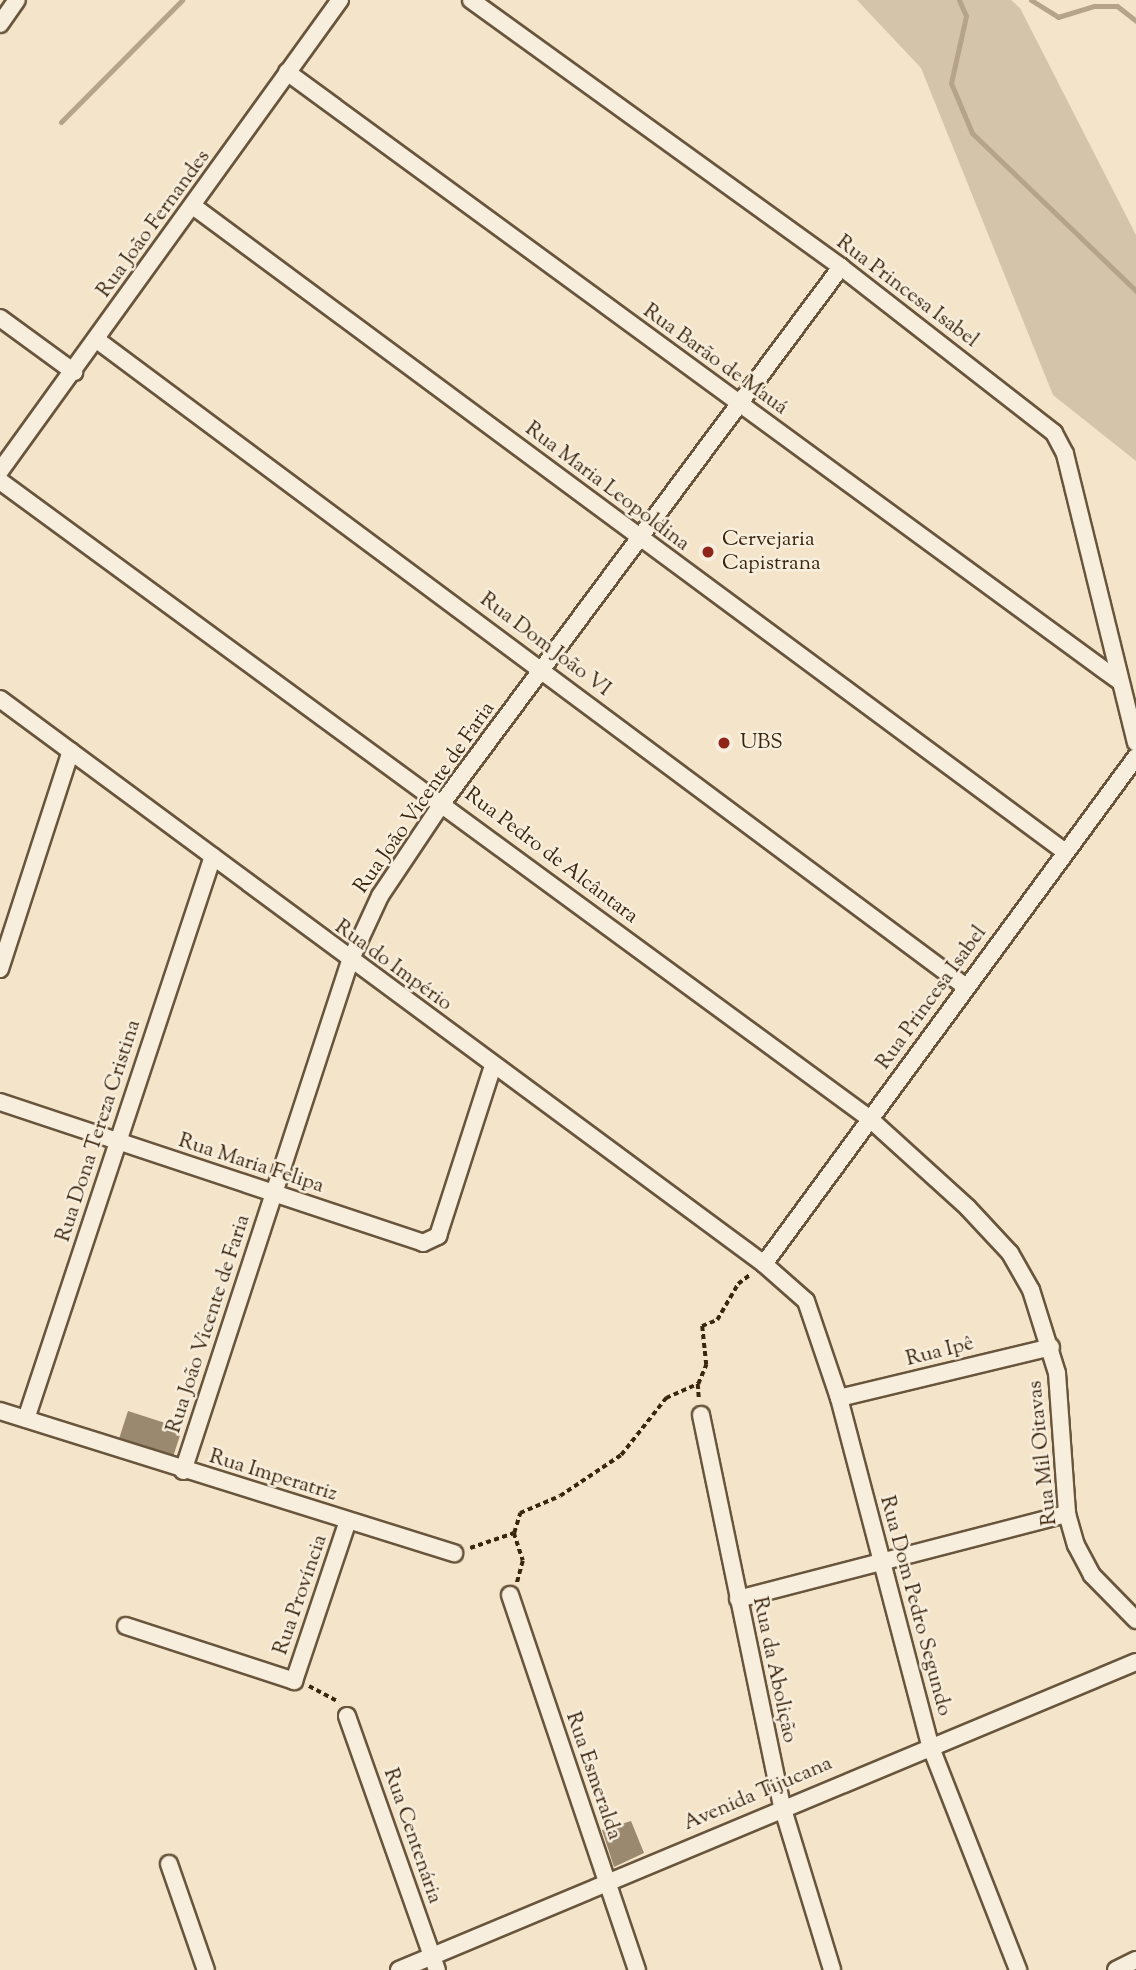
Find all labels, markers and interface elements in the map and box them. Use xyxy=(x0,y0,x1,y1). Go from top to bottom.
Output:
street label: Rua João Fernandes xyxy=(92,145,216,303)
street label: Rua Princesa Isabel xyxy=(831,230,983,354)
street label: Rua Barão de Mauá xyxy=(638,299,792,421)
street label: Rua Maria Leopoldina xyxy=(520,417,694,557)
place label: Cervejaria Capistrana xyxy=(722,527,821,577)
marker: Cervejaria Capistrana xyxy=(700,544,716,560)
street label: Rua Dom João VI xyxy=(475,588,615,702)
street label: Rua João Vicente de Faria xyxy=(349,697,501,899)
place label: UBS xyxy=(740,730,783,756)
marker: UBS xyxy=(714,733,734,753)
street label: Rua Pedro de Alcântara xyxy=(459,782,643,930)
street label: Rua do Império xyxy=(329,915,457,1017)
street label: Rua Princesa Isabel xyxy=(871,921,993,1075)
street label: Rua Dona Tereza Cristina xyxy=(51,1017,147,1245)
street label: Rua Maria Felipa xyxy=(175,1129,327,1199)
street label: Rua João Vicente de Faria xyxy=(162,1212,256,1436)
street label: Rua Ipê xyxy=(903,1331,977,1373)
street label: Rua Mil Oitavas xyxy=(1023,1379,1063,1527)
street label: Rua Imperatriz xyxy=(206,1445,340,1507)
street label: Rua Dom Pedro Segundo xyxy=(873,1493,957,1719)
street label: Rua Província xyxy=(269,1532,333,1658)
street label: Rua da Abolição xyxy=(746,1595,802,1745)
street label: Rua Esmeralda xyxy=(559,1709,627,1843)
street label: Avenida Tijucana xyxy=(680,1751,836,1837)
street label: Rua Centenária xyxy=(377,1765,447,1907)

